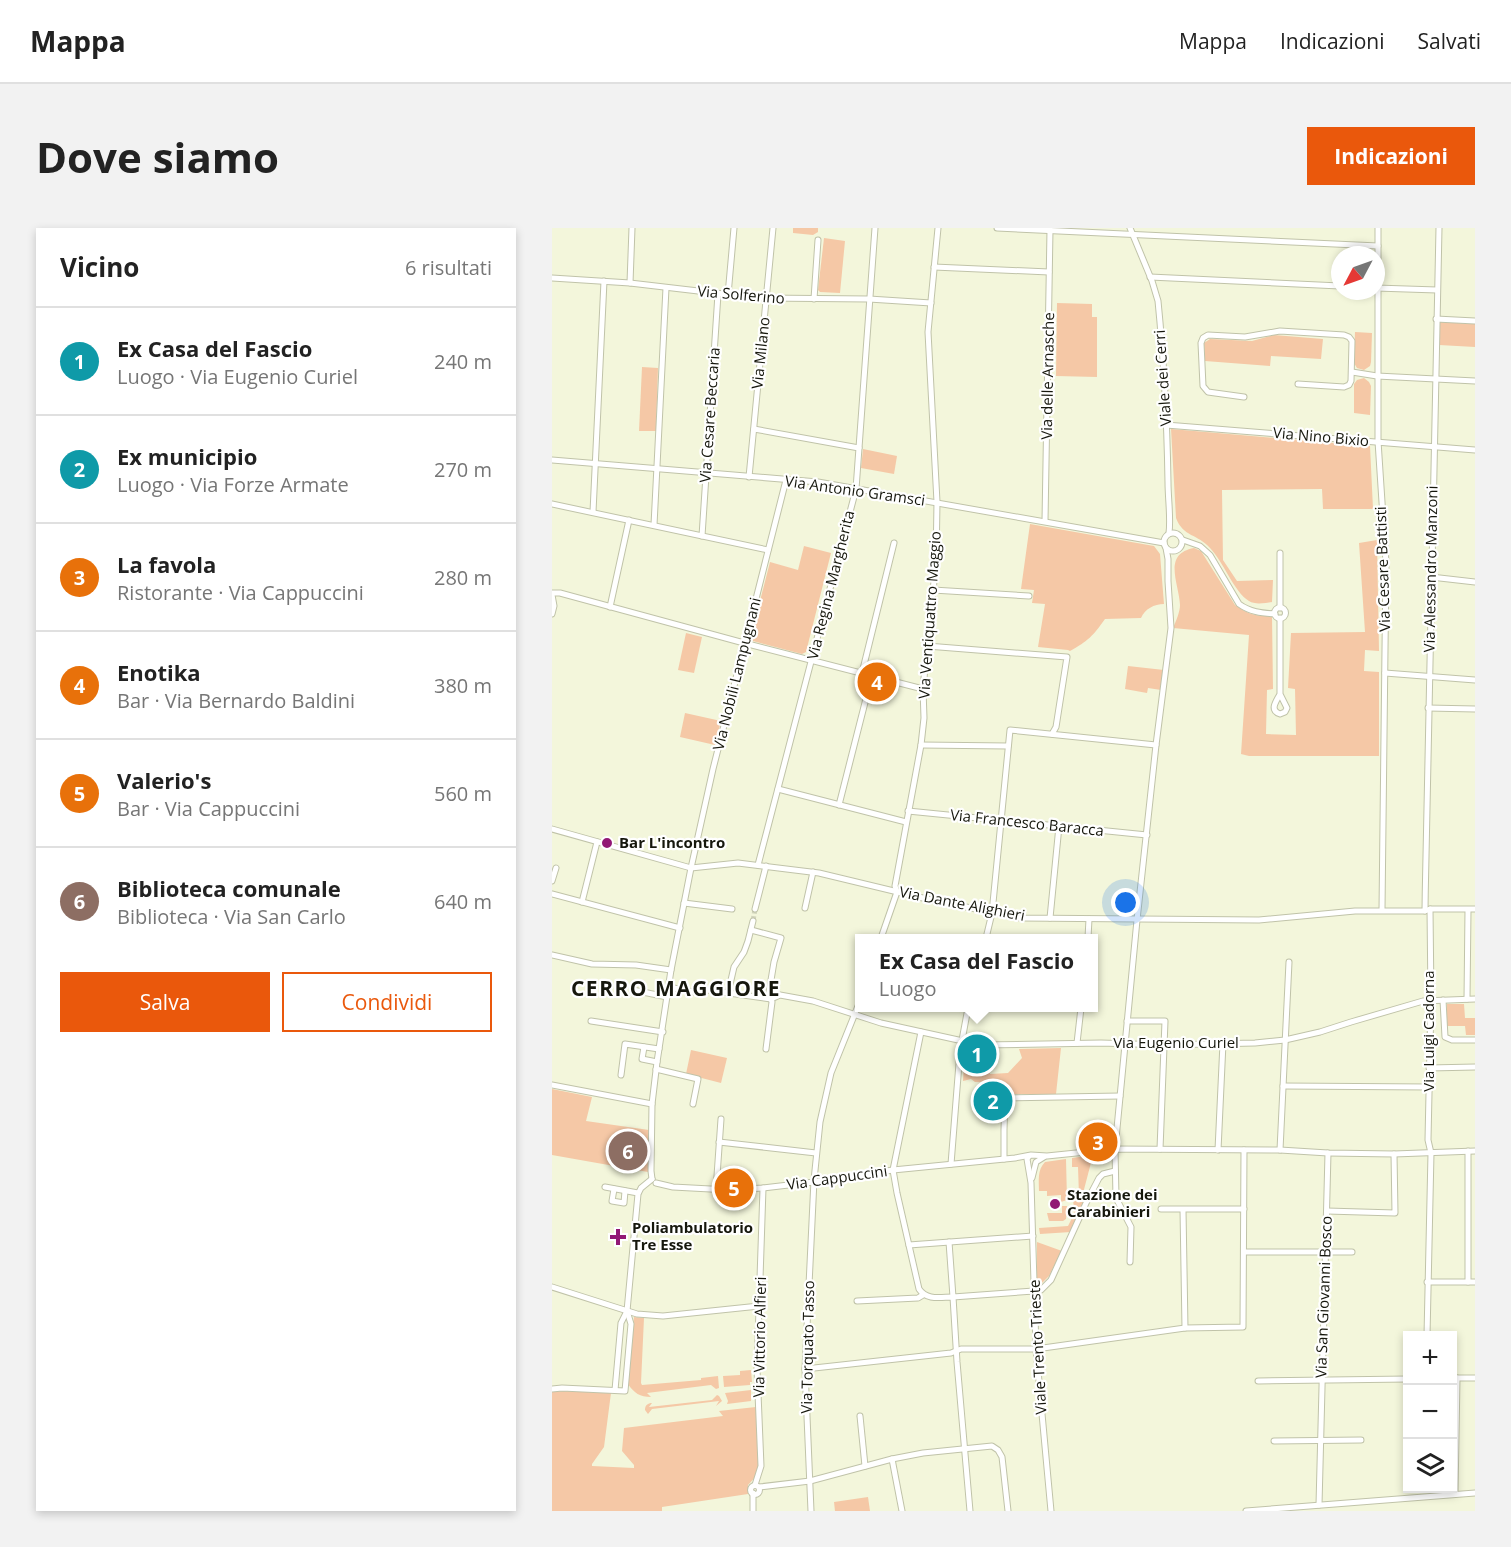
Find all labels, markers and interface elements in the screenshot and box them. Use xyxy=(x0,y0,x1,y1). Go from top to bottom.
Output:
text: Mappa xyxy=(30,22,126,60)
text: Mappa xyxy=(1179,27,1247,55)
text: Indicazioni xyxy=(1280,27,1385,55)
text: Salvati xyxy=(1418,27,1481,55)
button: Indicazioni xyxy=(1307,127,1475,185)
text: Dove siamo xyxy=(36,128,279,185)
north arrow xyxy=(1331,246,1385,300)
text: Vicino xyxy=(60,249,139,285)
text: 6 risultati xyxy=(405,254,492,281)
street label: Via Solferino xyxy=(697,280,786,308)
street label: Via delle Arnasche xyxy=(1036,312,1058,440)
street label: Via Milano xyxy=(746,316,774,390)
street label: Viale dei Cerri xyxy=(1149,329,1175,427)
text: Ex Casa del Fascio xyxy=(117,333,312,363)
street label: Via Cesare Beccaria xyxy=(694,346,724,483)
text: 1 xyxy=(74,348,85,375)
text: 240 m xyxy=(434,348,492,375)
text: Luogo · Via Eugenio Curiel xyxy=(117,363,358,390)
street label: Via Nino Bixio xyxy=(1272,422,1370,450)
text: Ex municipio xyxy=(117,441,257,471)
text: 2 xyxy=(74,456,85,483)
text: 270 m xyxy=(434,456,492,483)
street label: Via Antonio Gramsci xyxy=(784,470,926,510)
text: Luogo · Via Forze Armate xyxy=(117,471,349,498)
street label: Via Alessandro Manzoni xyxy=(1419,485,1441,653)
street label: Via Cesare Battisti xyxy=(1370,506,1394,632)
street label: Via Regina Margherita xyxy=(802,508,858,662)
street label: Via Ventiquattro Maggio xyxy=(913,530,945,699)
text: La favola xyxy=(117,549,216,579)
text: 3 xyxy=(74,564,85,591)
text: 280 m xyxy=(434,564,492,591)
text: Ristorante · Via Cappuccini xyxy=(117,579,364,606)
street label: Via Nobili Lampugnani xyxy=(707,595,765,752)
text: Enotika xyxy=(117,657,201,687)
pin: 4 xyxy=(858,660,896,704)
text: 4 xyxy=(74,672,85,699)
text: 380 m xyxy=(434,672,492,699)
text: Bar · Via Bernardo Baldini xyxy=(117,687,355,714)
text: Valerio's xyxy=(117,765,211,795)
text: 5 xyxy=(74,780,85,807)
text: 560 m xyxy=(434,780,492,807)
text: Bar · Via Cappuccini xyxy=(117,795,300,822)
street label: Via Francesco Baracca xyxy=(949,804,1105,840)
place label: Bar L'incontro xyxy=(619,832,725,852)
marker: Bar L'incontro xyxy=(600,836,614,850)
text: Biblioteca comunale xyxy=(117,873,341,903)
street label: Via Dante Alighieri xyxy=(898,881,1027,925)
text: 6 xyxy=(74,888,85,915)
text: 640 m xyxy=(434,888,492,915)
your location xyxy=(1111,888,1140,917)
text: Biblioteca · Via San Carlo xyxy=(117,903,346,930)
popup xyxy=(855,934,1098,1012)
text: Ex Casa del Fascio xyxy=(879,945,1074,975)
street label: Via Luigi Cadorna xyxy=(1418,970,1438,1092)
button: Salva xyxy=(60,972,270,1032)
button: Condividi xyxy=(282,972,492,1032)
district label: CERRO MAGGIORE xyxy=(571,974,781,1002)
text: Luogo xyxy=(879,975,936,1002)
pin: 1 xyxy=(958,1032,996,1076)
street label: Via Eugenio Curiel xyxy=(1113,1032,1239,1052)
pin: 2 xyxy=(974,1078,1012,1124)
pin: 3 xyxy=(1078,1120,1118,1164)
pin: 6 xyxy=(608,1128,648,1174)
street label: Via Cappuccini xyxy=(785,1160,888,1194)
pin: 5 xyxy=(714,1166,753,1210)
place label: Stazione dei Carabinieri xyxy=(1067,1184,1158,1221)
marker: Stazione dei Carabinieri xyxy=(1048,1197,1062,1211)
street label: Via San Giovanni Bosco xyxy=(1310,1216,1336,1378)
place label: Poliambulatorio Tre Esse xyxy=(632,1217,753,1254)
marker: Poliambulatorio Tre Esse xyxy=(609,1228,627,1246)
street label: Via Vittorio Alfieri xyxy=(748,1276,770,1397)
street label: Viale Trento Trieste xyxy=(1023,1279,1051,1415)
street label: Via Torquato Tasso xyxy=(796,1280,818,1414)
map controls xyxy=(1403,1331,1457,1493)
button: + xyxy=(1403,1331,1457,1385)
button: − xyxy=(1403,1385,1457,1439)
button: layers xyxy=(1403,1439,1457,1493)

